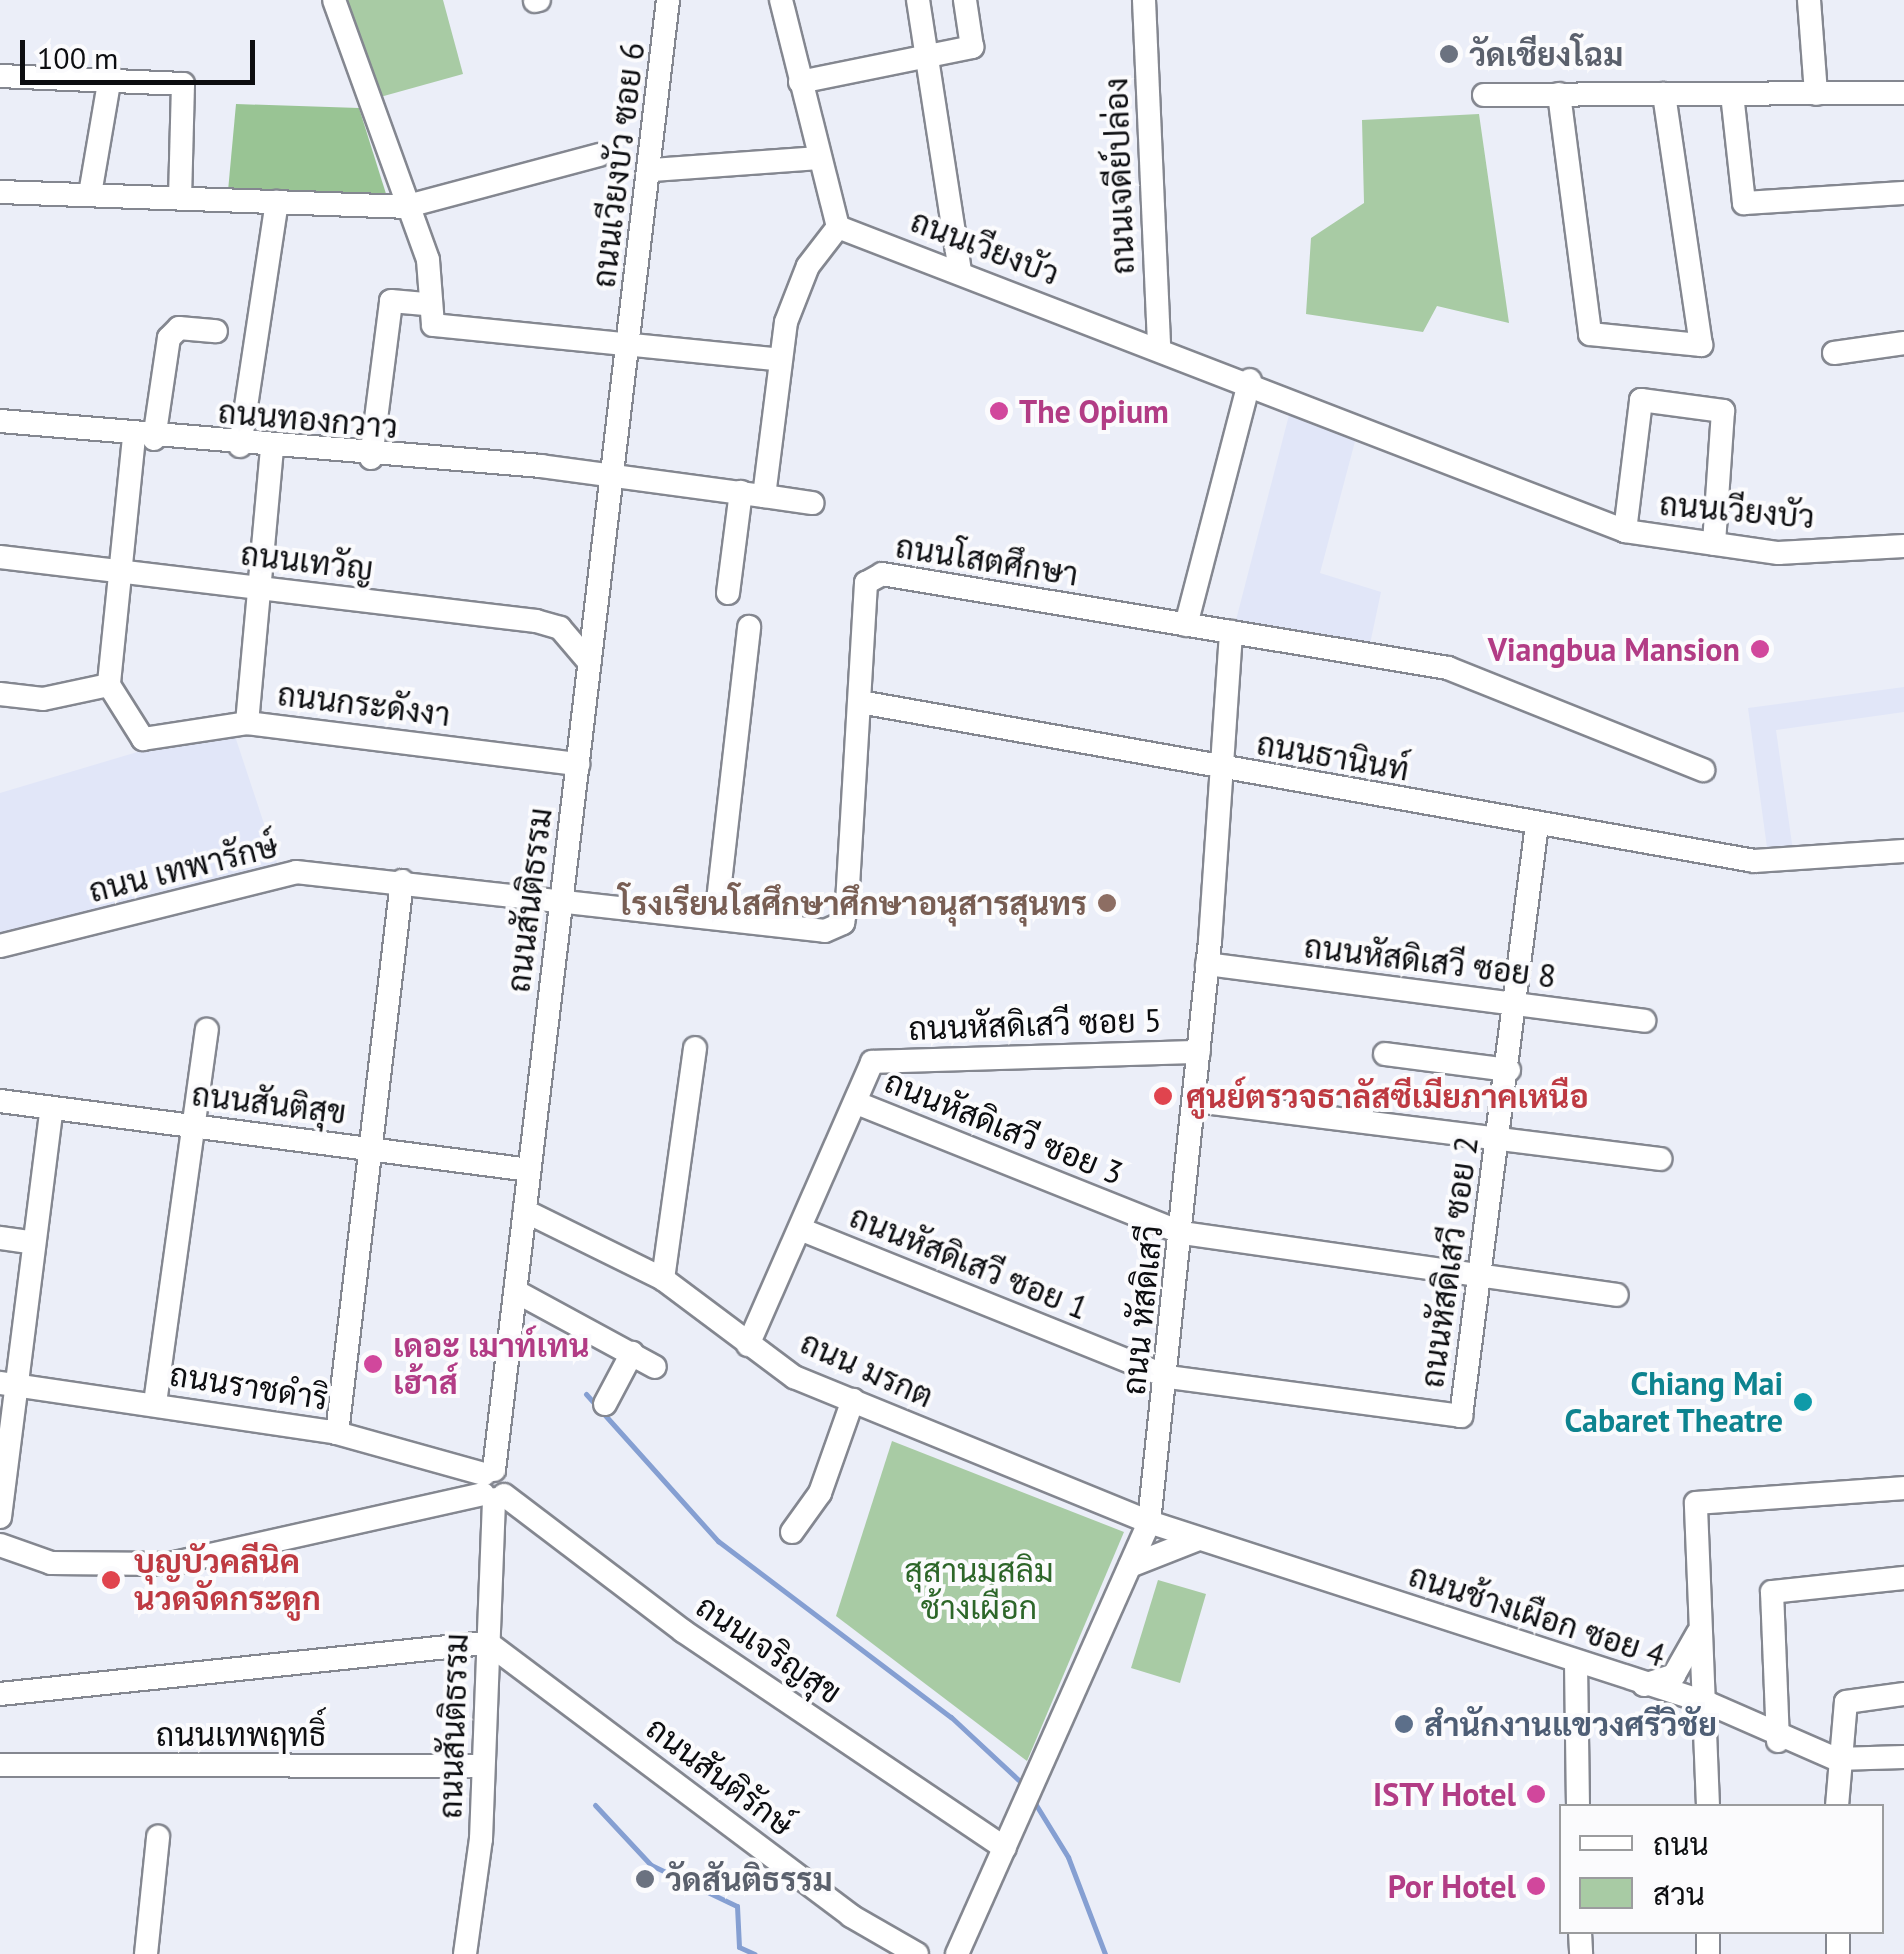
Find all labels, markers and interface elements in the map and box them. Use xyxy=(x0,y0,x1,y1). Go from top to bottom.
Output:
scale bar xyxy=(25,20,260,82)
place label: วัดเชียงโฉม xyxy=(1469,35,1623,73)
text: 100 m xyxy=(37,38,118,77)
street label: ถนนเวียงบัว ซอย 6 xyxy=(584,40,652,290)
marker: วัดเชียงโฉม xyxy=(1438,43,1460,65)
street label: ถนนเจดีย์ปล่อง xyxy=(1096,77,1142,275)
street label: ถนนเวียงบัว xyxy=(906,201,1064,293)
street label: ถนนทองกวาว xyxy=(216,392,400,446)
place label: The Opium xyxy=(1019,392,1169,430)
marker: The Opium xyxy=(988,400,1010,422)
street label: ถนนเวียงบัว xyxy=(1658,484,1816,536)
street label: ถนนโสตศึกษา xyxy=(893,527,1081,593)
street label: ถนนเทวัญ xyxy=(239,534,375,588)
place label: Viangbua Mansion xyxy=(1488,630,1740,668)
marker: Viangbua Mansion xyxy=(1749,638,1771,660)
street label: ถนนกระดังงา xyxy=(275,674,453,734)
street label: ถนนธานินท์ xyxy=(1254,724,1412,788)
street label: ถนนสันติธรรม xyxy=(499,806,559,994)
street label: ถนน เทพารักษ์ xyxy=(85,826,281,910)
place label: โรงเรียนโสศึกษาศึกษาอนุสารสุนทร xyxy=(618,884,1087,922)
marker: โรงเรียนโสศึกษาศึกษาอนุสารสุนทร xyxy=(1096,892,1118,914)
street label: ถนนหัสดิเสวี ซอย 8 xyxy=(1302,927,1558,995)
street label: ถนนหัสดิเสวี ซอย 5 xyxy=(908,1000,1162,1048)
street label: ถนนหัสดิเสวี ซอย 3 xyxy=(879,1062,1129,1192)
street label: ถนนสันติสุข xyxy=(190,1074,348,1132)
place label: ศูนย์ตรวจธาลัสซีเมียภาคเหนือ xyxy=(1186,1077,1589,1115)
marker: ศูนย์ตรวจธาลัสซีเมียภาคเหนือ xyxy=(1150,1083,1176,1109)
street label: ถนนหัสดิเสวี ซอย 2 xyxy=(1412,1134,1486,1390)
street label: ถนนหัสดิเสวี ซอย 1 xyxy=(844,1197,1094,1327)
street label: ถนน หัสดิเสวี xyxy=(1114,1223,1170,1397)
street label: ถนน มรกต xyxy=(795,1323,939,1415)
place label: เดอะ เมาท์เทน เฮ้าส์ xyxy=(393,1327,589,1402)
marker: เดอะ เมาท์เทน เฮ้าส์ xyxy=(362,1353,384,1375)
street label: ถนนราชดำริ xyxy=(167,1355,331,1417)
place label: Chiang Mai Cabaret Theatre xyxy=(1563,1365,1783,1440)
marker: Chiang Mai Cabaret Theatre xyxy=(1792,1391,1814,1413)
place label: บุญบัวคลีนิค นวดจัดกระดูก xyxy=(134,1543,321,1618)
park label: สุสานมุสลิม ช้างเผือก xyxy=(904,1552,1054,1627)
street label: ถนนช้างเผือก ซอย 4 xyxy=(1404,1555,1670,1675)
marker: บุญบัวคลีนิค นวดจัดกระดูก xyxy=(98,1567,124,1593)
street label: ถนนเจริญสุข xyxy=(689,1586,849,1712)
street label: ถนนสันติธรรม xyxy=(431,1633,475,1819)
place label: สำนักงานแขวงศรีวิชัย xyxy=(1424,1705,1717,1743)
street label: ถนนสันติรักษ์ xyxy=(639,1709,801,1843)
marker: สำนักงานแขวงศรีวิชัย xyxy=(1393,1713,1415,1735)
street label: ถนนเทพฤทธิ์ xyxy=(156,1715,326,1753)
place label: ISTY Hotel xyxy=(1372,1775,1516,1813)
marker: ISTY Hotel xyxy=(1525,1783,1547,1805)
legend xyxy=(1559,1804,1884,1934)
text: ถนน xyxy=(1653,1824,1709,1863)
place label: วัดสันติธรรม xyxy=(665,1860,833,1898)
place label: Por Hotel xyxy=(1388,1867,1516,1905)
marker: วัดสันติธรรม xyxy=(634,1868,656,1890)
text: สวน xyxy=(1653,1874,1705,1913)
marker: Por Hotel xyxy=(1525,1875,1547,1897)

